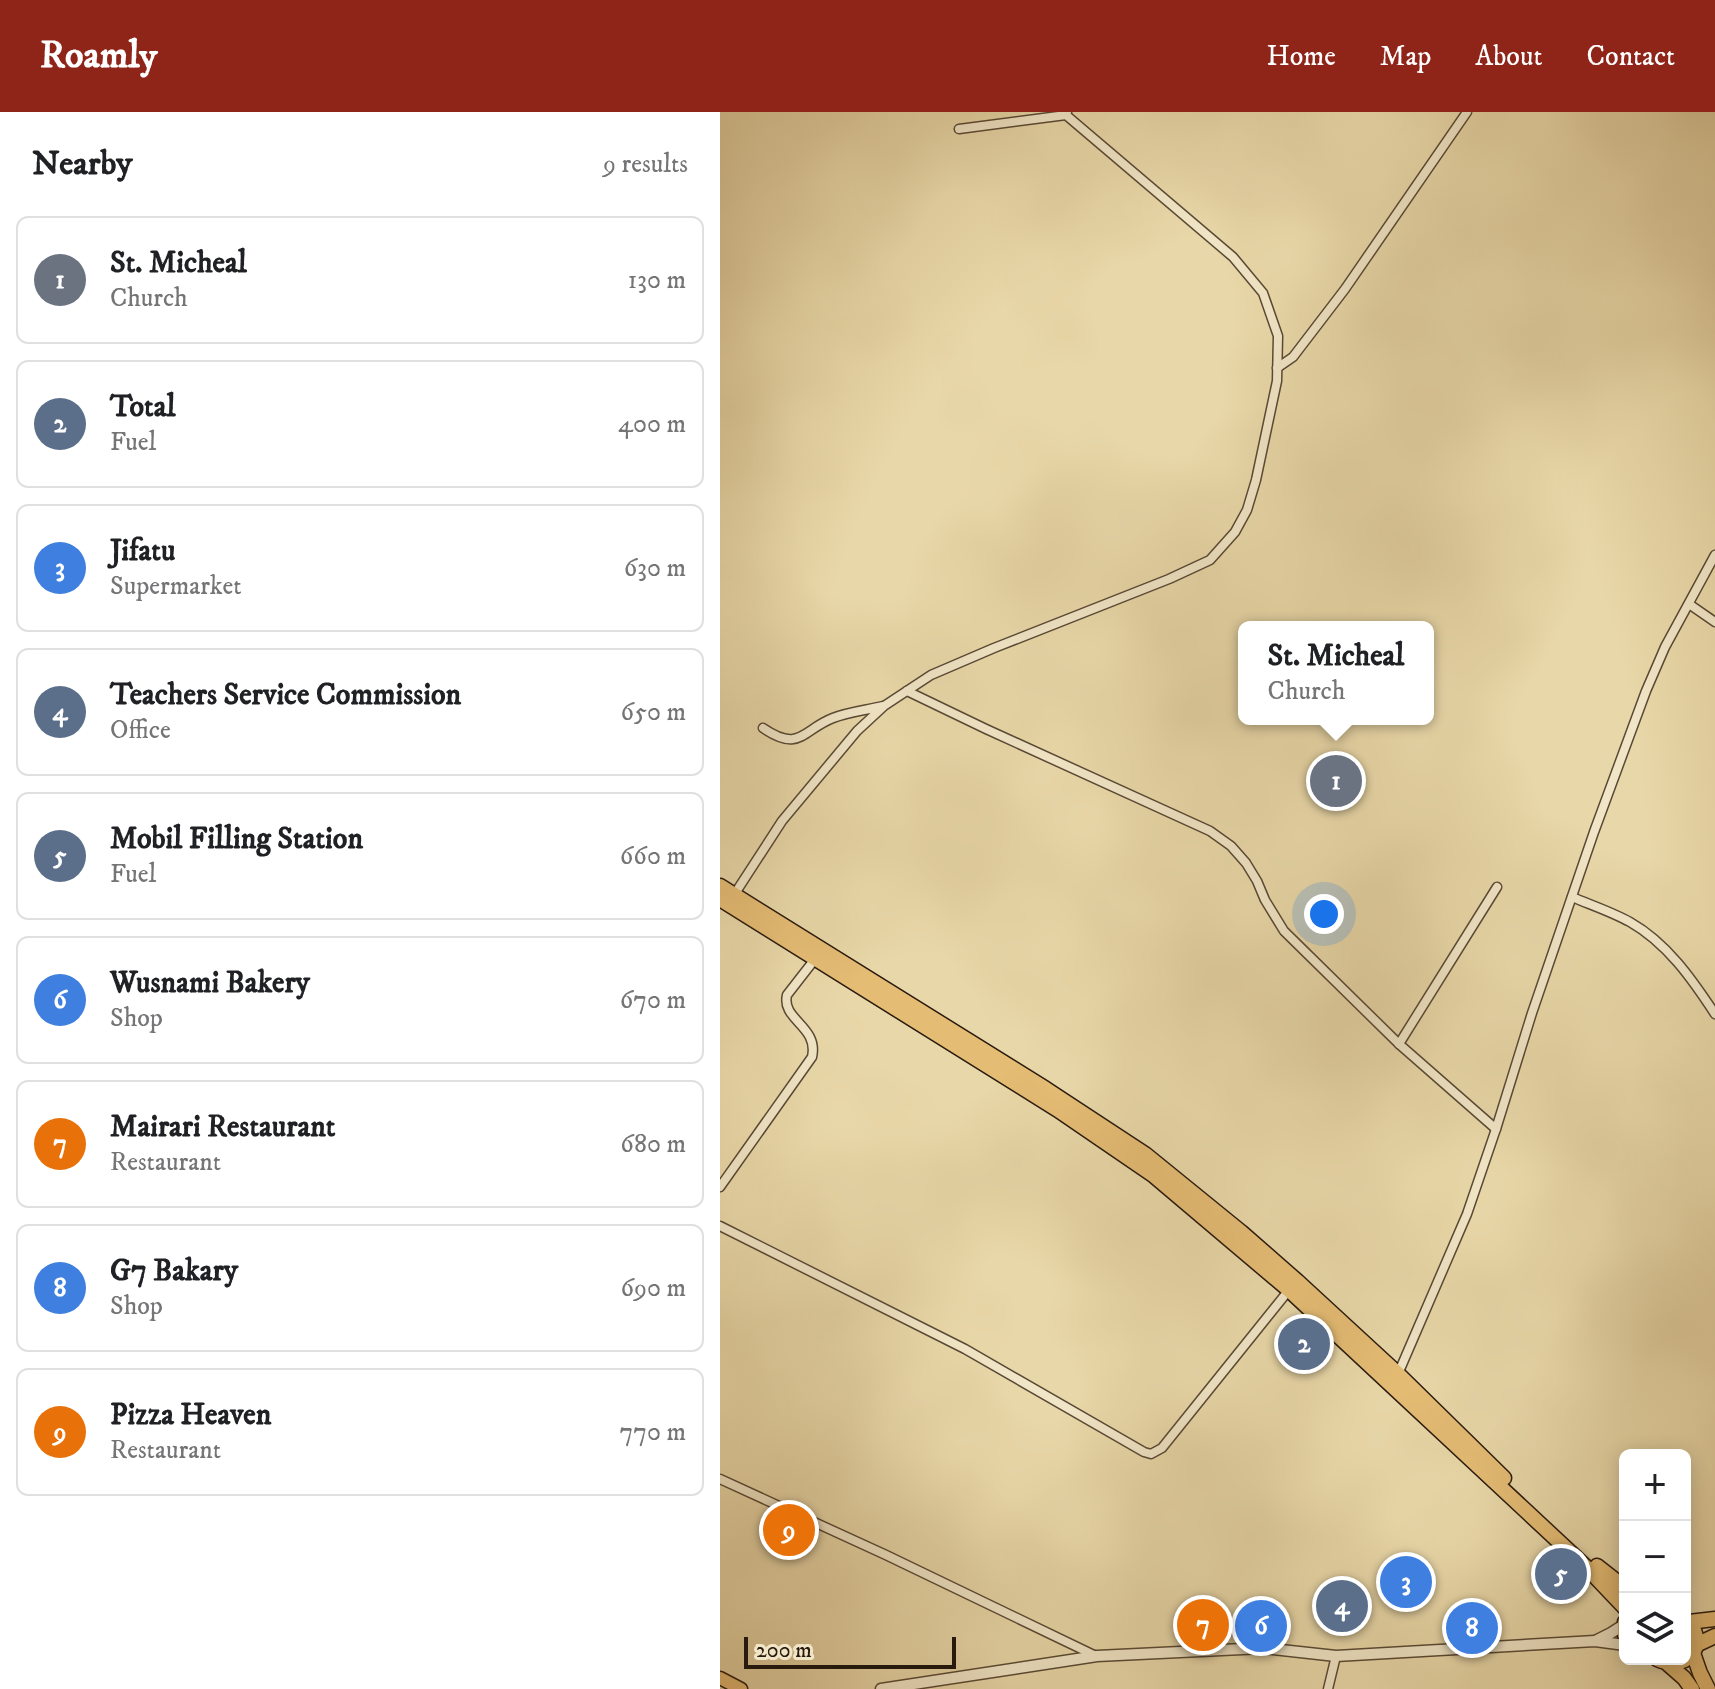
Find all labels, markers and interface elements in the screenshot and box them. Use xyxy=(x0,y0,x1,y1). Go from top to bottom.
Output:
text: Roamly xyxy=(40,32,157,80)
text: Home xyxy=(1267,39,1336,74)
text: Map xyxy=(1380,39,1431,74)
text: About xyxy=(1475,39,1542,74)
text: Contact xyxy=(1586,39,1675,74)
text: Nearby xyxy=(32,143,133,185)
text: 9 results xyxy=(603,148,688,181)
text: St. Micheal xyxy=(110,245,247,282)
text: 1 xyxy=(55,264,65,297)
text: 130 m xyxy=(628,264,686,297)
text: Church xyxy=(110,282,188,315)
text: Total xyxy=(110,389,175,426)
text: 2 xyxy=(54,408,66,441)
text: 400 m xyxy=(618,408,686,441)
text: Fuel xyxy=(110,426,156,459)
text: Jifatu xyxy=(110,533,175,570)
text: 3 xyxy=(55,552,65,585)
text: 630 m xyxy=(624,552,686,585)
text: Supermarket xyxy=(110,570,242,603)
popup xyxy=(1238,621,1434,725)
text: St. Micheal xyxy=(1268,638,1404,675)
text: Church xyxy=(1268,675,1345,708)
text: Teachers Service Commission xyxy=(110,677,461,714)
text: 4 xyxy=(53,696,67,729)
text: 650 m xyxy=(620,696,686,729)
text: Office xyxy=(110,714,171,747)
pin: 1 xyxy=(1310,751,1362,811)
text: Mobil Filling Station xyxy=(110,821,363,858)
text: 5 xyxy=(54,840,66,873)
text: 660 m xyxy=(620,840,686,873)
text: Fuel xyxy=(110,858,156,891)
your location xyxy=(1304,894,1344,934)
text: Wusnami Bakery xyxy=(110,965,310,1002)
text: 6 xyxy=(53,984,67,1017)
text: 670 m xyxy=(620,984,686,1017)
text: Shop xyxy=(110,1002,163,1035)
text: Mairari Restaurant xyxy=(110,1109,335,1146)
text: 7 xyxy=(53,1128,67,1161)
text: 680 m xyxy=(620,1128,686,1161)
text: Restaurant xyxy=(110,1146,221,1179)
text: G7 Bakary xyxy=(110,1253,238,1290)
text: 8 xyxy=(53,1272,67,1305)
text: 690 m xyxy=(620,1272,686,1305)
text: Shop xyxy=(110,1290,163,1323)
pin: 2 xyxy=(1278,1314,1330,1374)
text: Pizza Heaven xyxy=(110,1397,271,1434)
text: 9 xyxy=(54,1416,66,1449)
text: 770 m xyxy=(620,1416,686,1449)
text: Restaurant xyxy=(110,1434,221,1467)
map controls xyxy=(1619,1449,1691,1665)
button: + xyxy=(1619,1449,1691,1521)
pin: 9 xyxy=(763,1500,815,1560)
button: − xyxy=(1619,1521,1691,1593)
pin: 5 xyxy=(1535,1544,1587,1604)
pin: 3 xyxy=(1380,1552,1432,1612)
pin: 4 xyxy=(1316,1576,1368,1636)
button: layers xyxy=(1619,1593,1691,1665)
pin: 7 xyxy=(1177,1595,1229,1655)
pin: 6 xyxy=(1235,1596,1287,1656)
pin: 8 xyxy=(1446,1598,1498,1658)
scale bar xyxy=(744,1633,956,1669)
text: 200 m xyxy=(756,1637,812,1664)

